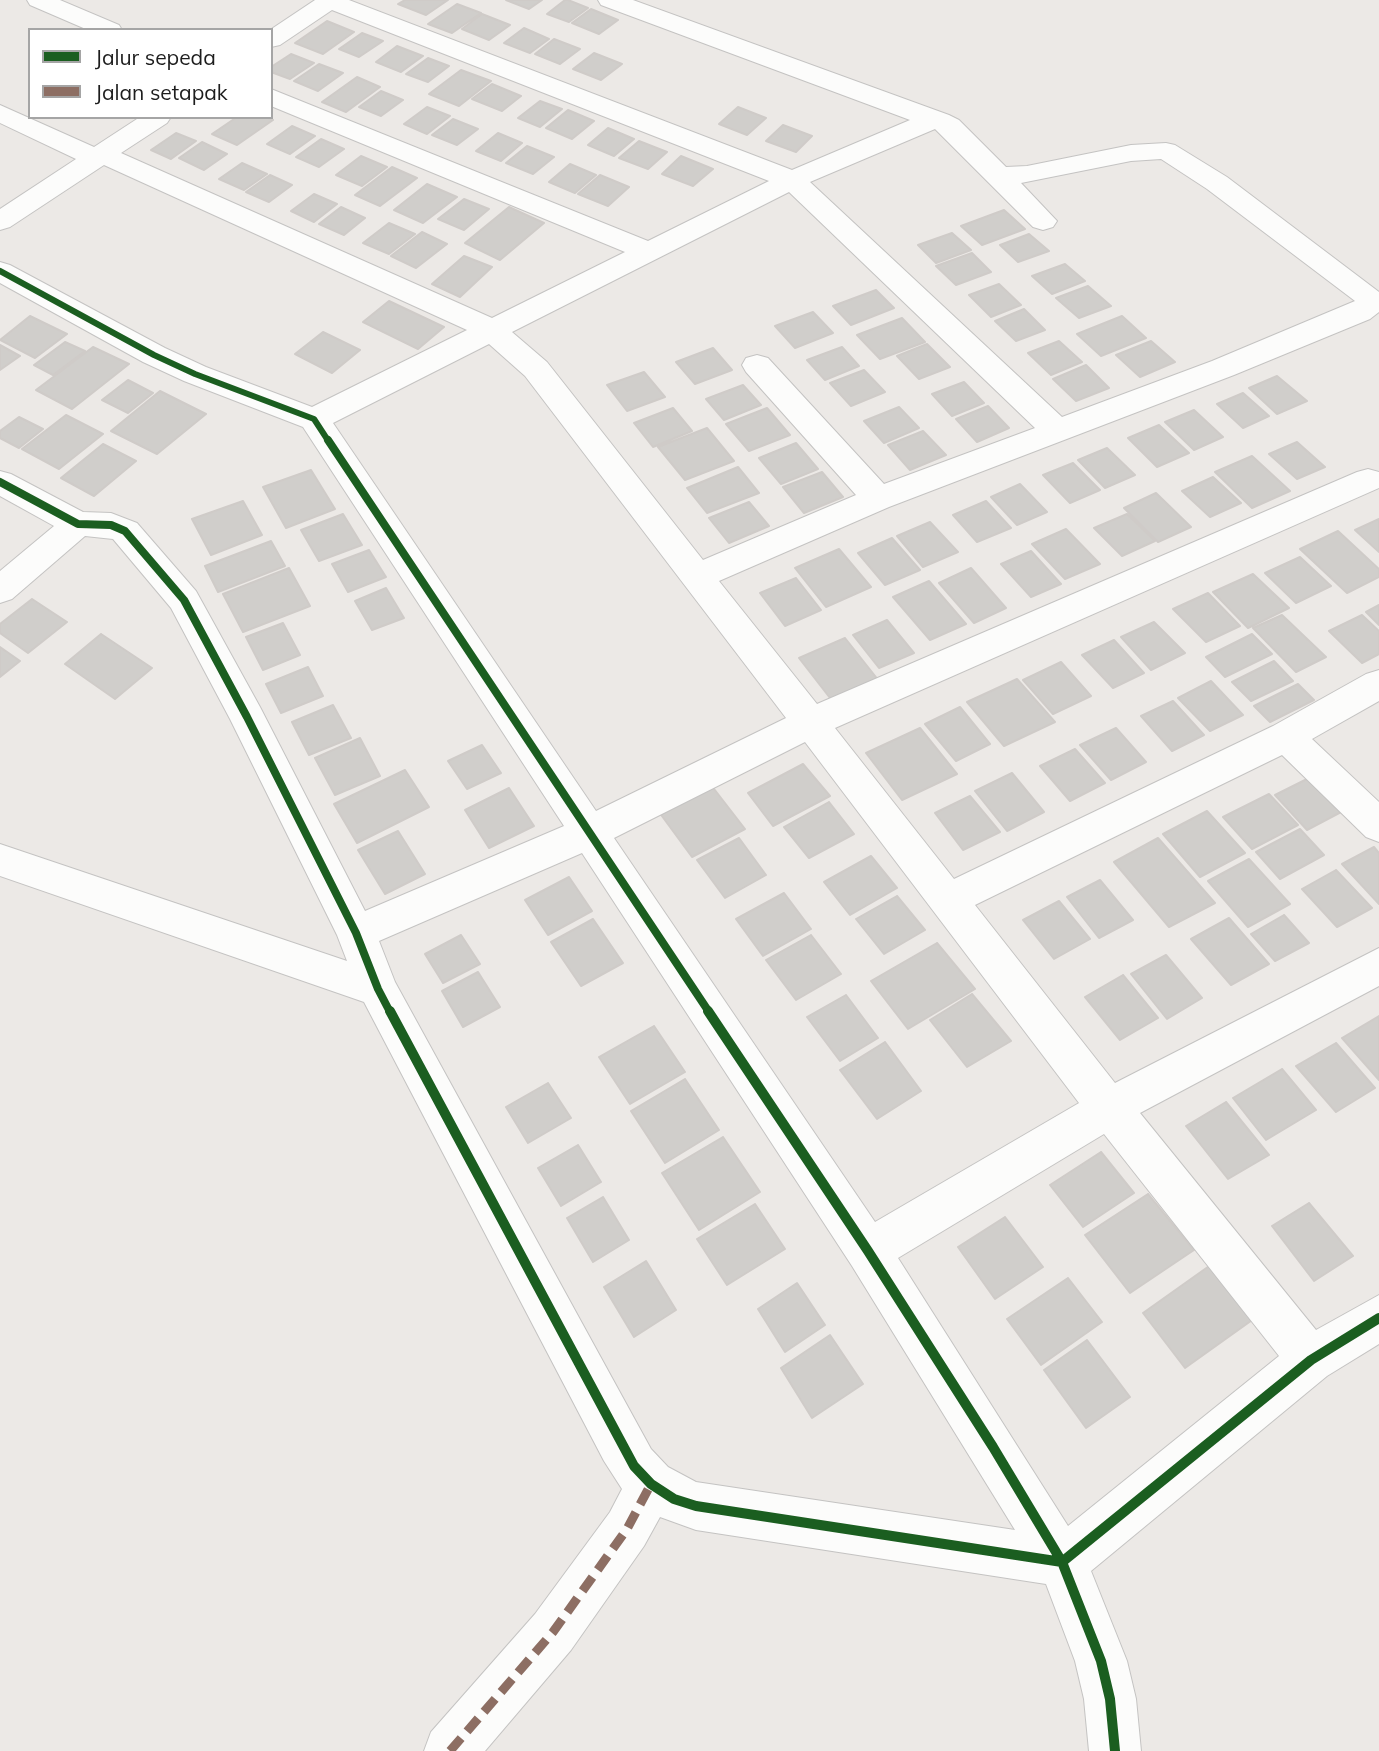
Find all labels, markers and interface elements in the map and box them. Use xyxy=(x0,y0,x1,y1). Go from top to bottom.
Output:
legend xyxy=(28,28,273,119)
text: Jalur sepeda xyxy=(95,44,216,70)
text: Jalan setapak xyxy=(95,79,228,105)

